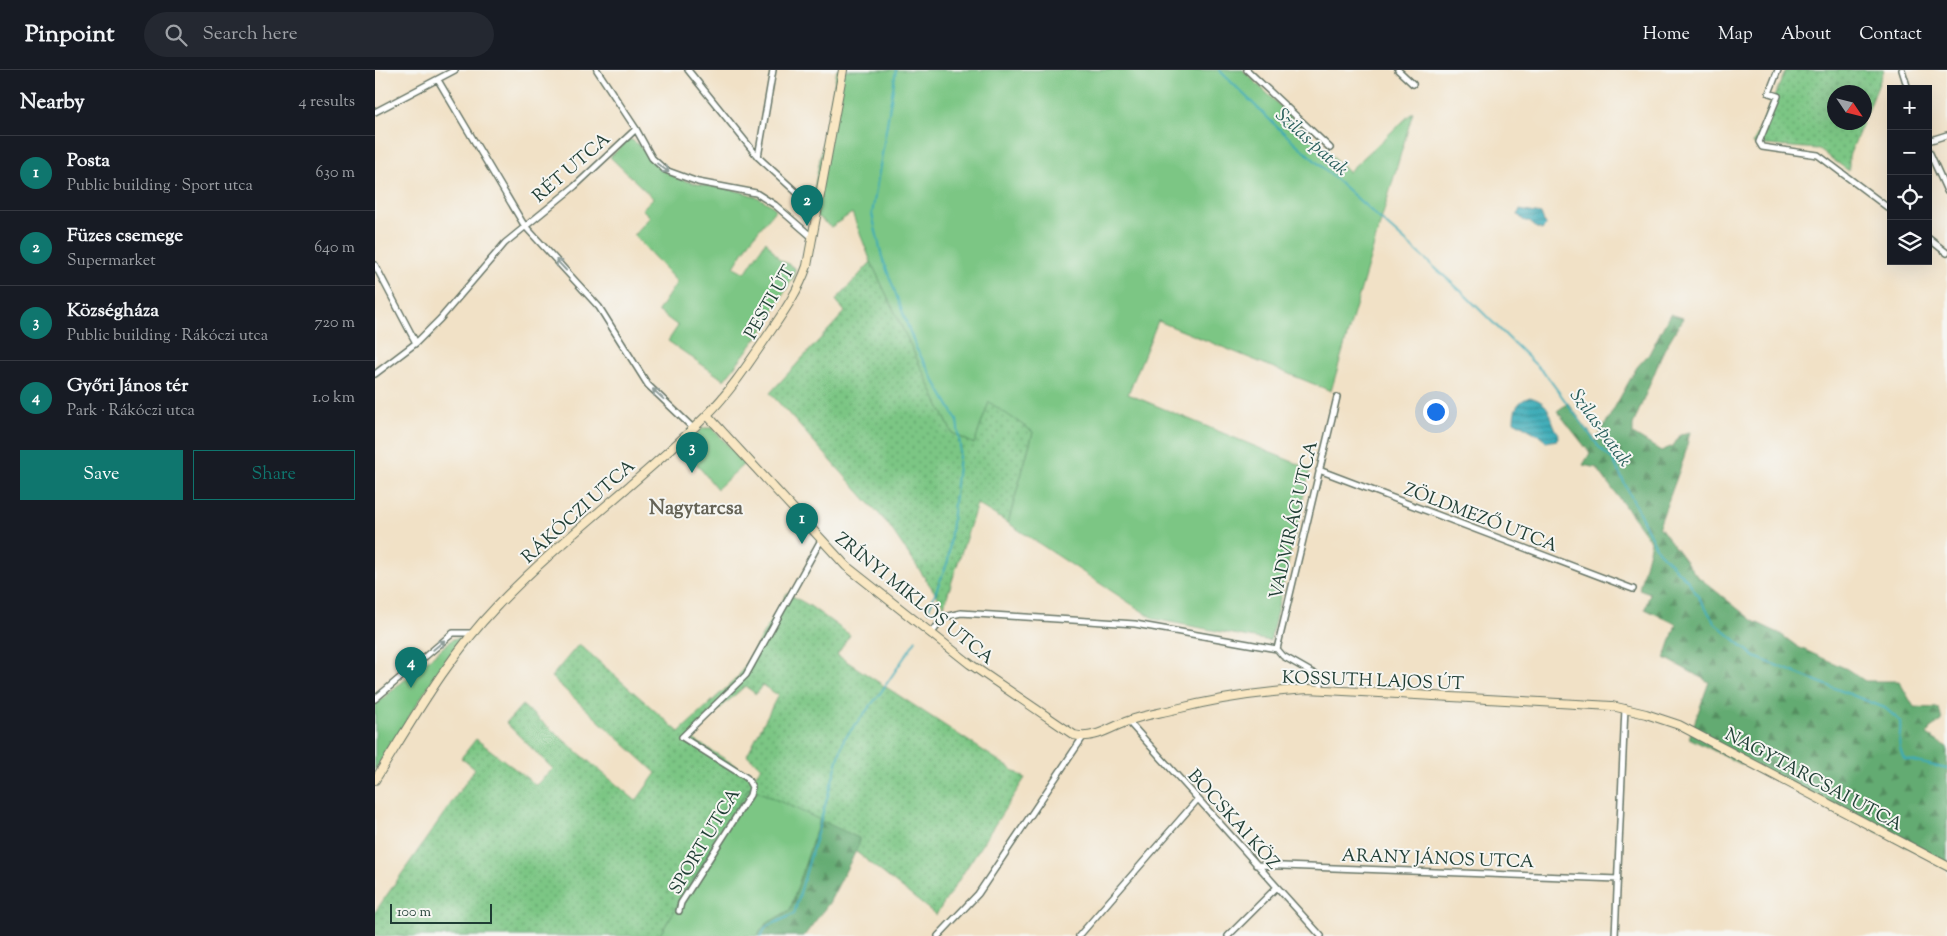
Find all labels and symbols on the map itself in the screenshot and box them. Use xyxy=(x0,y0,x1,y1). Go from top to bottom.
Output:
north arrow xyxy=(1827,85,1872,130)
water label: Szilas-patak xyxy=(1269,103,1354,183)
street label: RÉT UTCA xyxy=(528,127,617,210)
one-way arrow xyxy=(657,162,670,173)
pin: 2 xyxy=(791,185,823,226)
one-way arrow xyxy=(555,259,566,272)
street label: PESTI ÚT xyxy=(738,260,803,345)
water label: Szilas-patak xyxy=(1563,384,1638,473)
one-way arrow xyxy=(652,388,665,400)
your location xyxy=(1423,399,1449,425)
pin: 3 xyxy=(676,432,708,473)
street label: VADVIRÁG UTCA xyxy=(1264,438,1326,602)
street label: RÁKÓCZI UTCA xyxy=(516,453,642,571)
street label: ZÖLDMEZŐ UTCA xyxy=(1400,477,1562,560)
district label: Nagytarcsa xyxy=(649,495,744,524)
pin: 1 xyxy=(786,503,818,544)
street label: ZRÍNYI MIKLÓS UTCA xyxy=(829,526,1000,672)
one-way arrow xyxy=(433,640,446,651)
pin: 4 xyxy=(395,647,427,688)
street label: KOSSUTH LAJOS ÚT xyxy=(1281,665,1465,698)
street label: NAGYTARCSAI UTCA xyxy=(1719,723,1907,839)
street label: BOCSKAI KÖZ xyxy=(1180,764,1285,876)
street label: SPORT UTCA xyxy=(664,784,748,900)
street label: ARANY JÁNOS UTCA xyxy=(1341,844,1535,876)
scale bar xyxy=(390,901,493,924)

